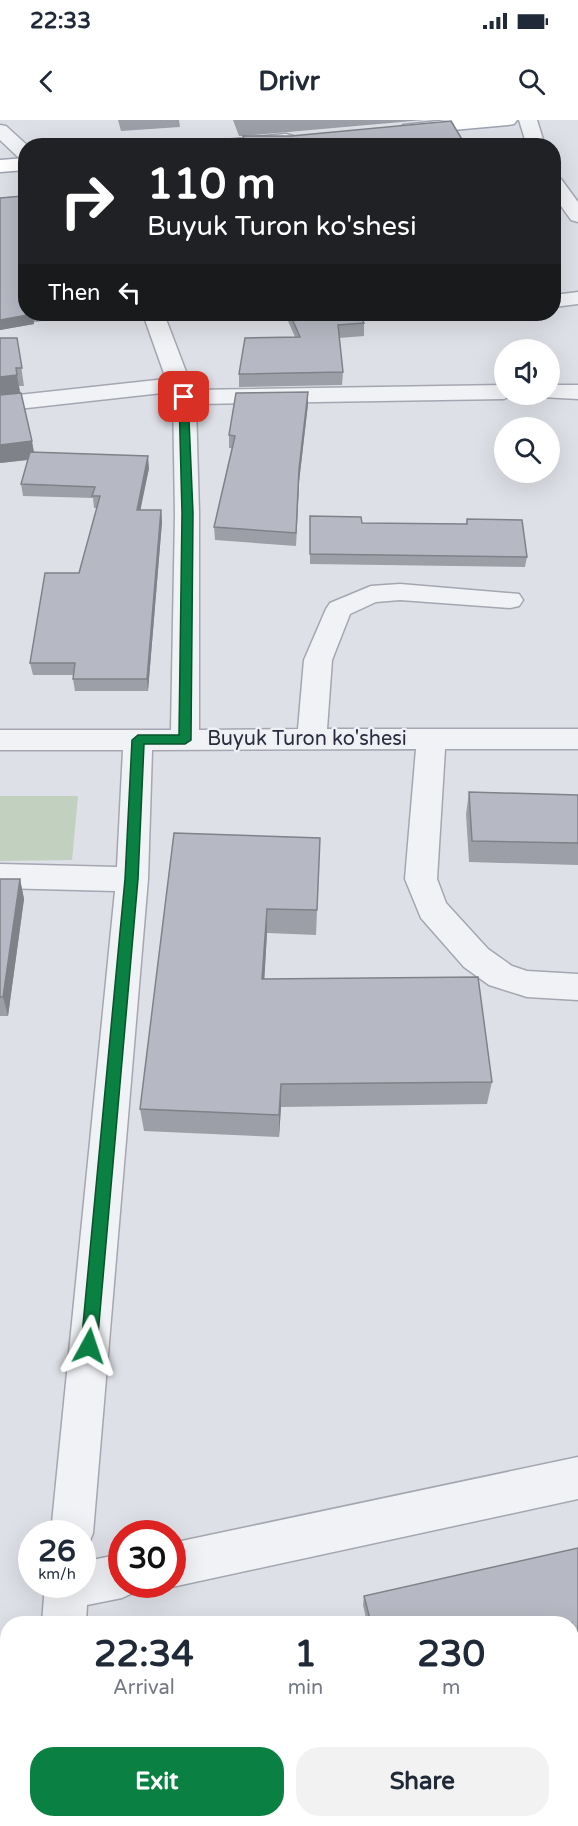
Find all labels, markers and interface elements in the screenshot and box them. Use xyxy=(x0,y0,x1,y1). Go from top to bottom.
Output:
text: 22:33 xyxy=(30,8,91,34)
icon: back xyxy=(30,65,63,98)
text: Drivr xyxy=(258,65,320,98)
icon: search xyxy=(515,65,548,98)
text: 110 m xyxy=(147,159,276,210)
icon: right xyxy=(48,162,126,240)
text: Buyuk Turon ko'shesi xyxy=(147,210,417,243)
icon: left xyxy=(113,276,146,309)
text: Then xyxy=(48,280,101,306)
map controls xyxy=(494,339,560,483)
button: sound xyxy=(494,339,560,405)
pin xyxy=(158,371,209,422)
icon: arrive xyxy=(167,380,200,413)
button: search xyxy=(494,417,560,483)
street label: Buyuk Turon ko'shesi xyxy=(207,727,407,751)
position arrow xyxy=(57,1314,121,1378)
speed limit sign: 30 xyxy=(108,1520,186,1598)
text: 26 xyxy=(38,1533,76,1570)
text: km/h xyxy=(38,1565,76,1583)
text: 22:34 xyxy=(94,1633,194,1676)
text: 1 xyxy=(294,1633,317,1676)
text: 230 xyxy=(417,1633,485,1676)
text: Arrival xyxy=(113,1676,175,1700)
text: min xyxy=(288,1676,323,1700)
text: m xyxy=(442,1676,460,1700)
button: Exit xyxy=(30,1747,284,1816)
button: Share xyxy=(296,1747,549,1816)

